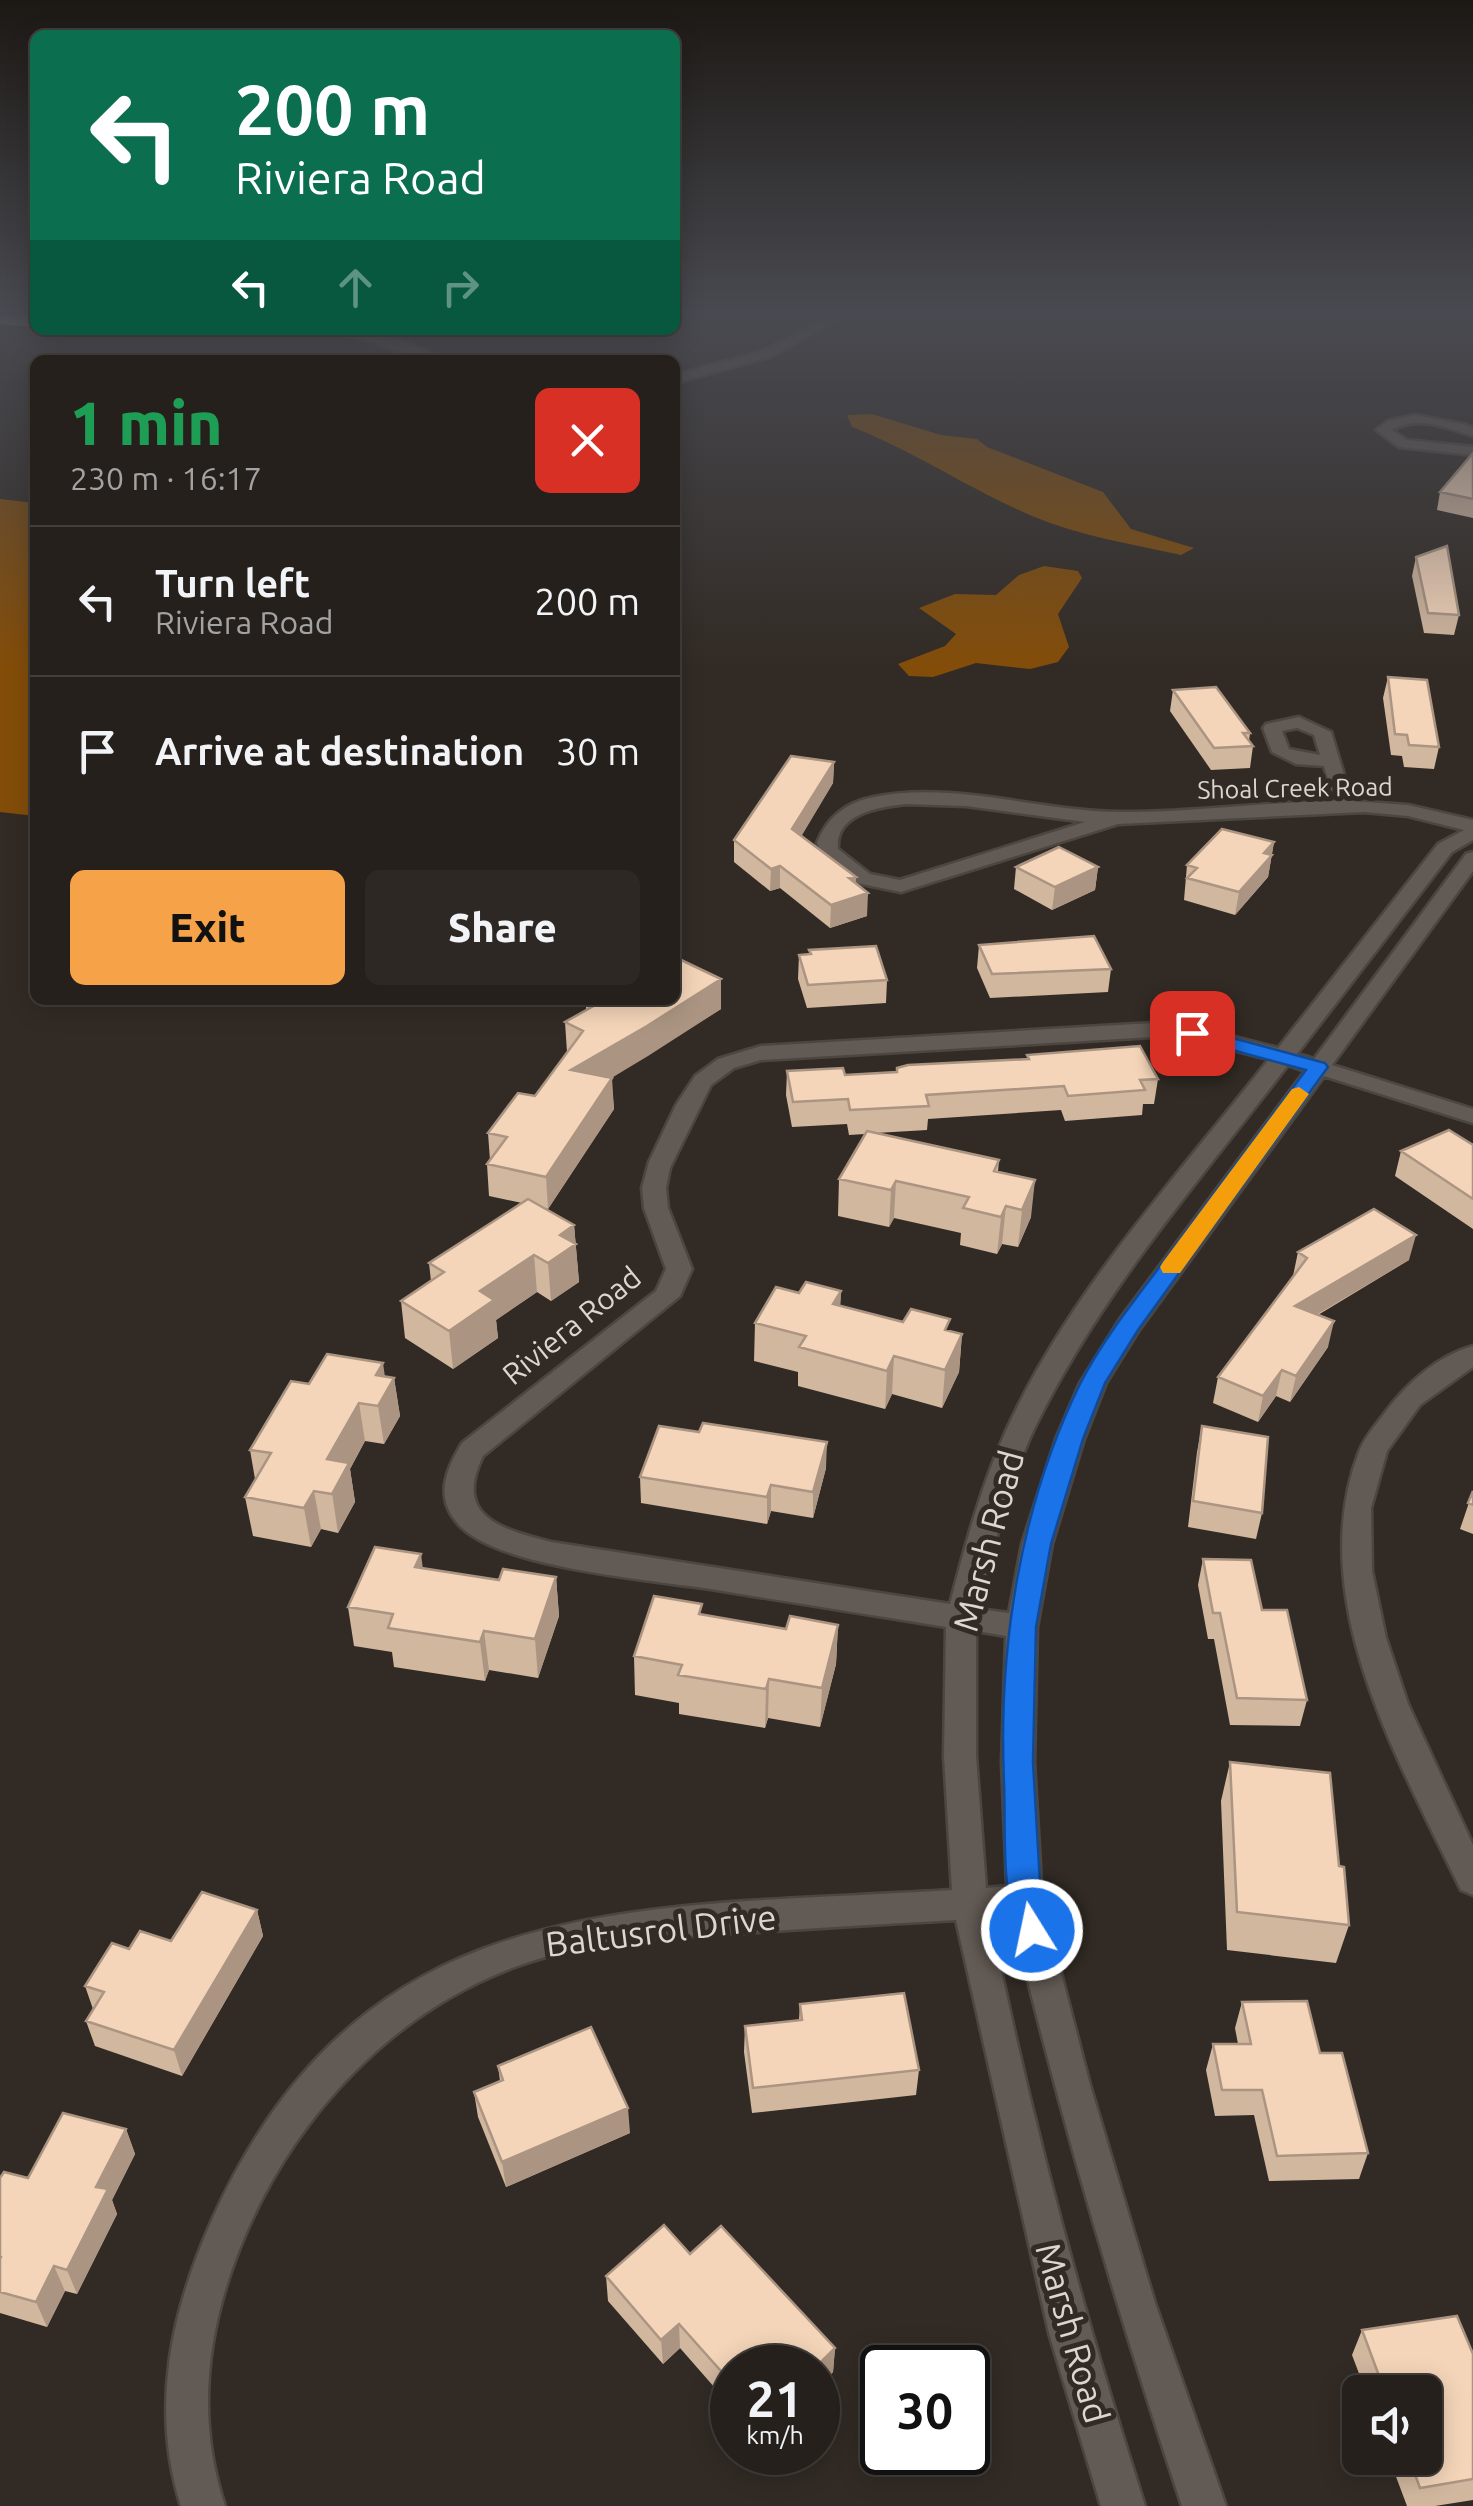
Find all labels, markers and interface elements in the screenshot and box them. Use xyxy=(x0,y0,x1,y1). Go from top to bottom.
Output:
icon: left xyxy=(70,70,200,200)
text: 200 m xyxy=(235,70,430,148)
text: Riviera Road xyxy=(235,152,486,203)
icon: left xyxy=(223,260,278,315)
icon: ahead xyxy=(328,260,383,315)
icon: right xyxy=(433,260,488,315)
button: close xyxy=(535,388,640,493)
text: 1 min xyxy=(70,389,223,456)
text: 230 m · 16:17 xyxy=(70,460,262,496)
text: Turn left xyxy=(155,562,310,604)
icon: left xyxy=(70,574,125,629)
text: 200 m xyxy=(534,580,640,622)
text: Riviera Road xyxy=(155,604,333,640)
icon: arrive xyxy=(70,724,125,779)
text: Arrive at destination xyxy=(155,730,524,772)
text: 30 m xyxy=(556,730,640,772)
street label: Shoal Creek Road xyxy=(1197,772,1393,804)
button: Exit xyxy=(70,870,345,985)
button: Share xyxy=(365,870,640,985)
pin xyxy=(1150,991,1235,1076)
icon: arrive xyxy=(1165,1006,1220,1061)
street label: Riviera Road xyxy=(496,1259,647,1391)
street label: Marsh Road xyxy=(945,1446,1031,1636)
position arrow xyxy=(980,1878,1084,1982)
street label: Baltusrol Drive xyxy=(543,1896,778,1964)
street label: Marsh Road xyxy=(1028,2238,1118,2427)
speed limit sign: 30 xyxy=(860,2345,990,2475)
text: 21 xyxy=(747,2370,803,2426)
map controls xyxy=(1342,2375,1442,2475)
button: sound xyxy=(1342,2375,1442,2475)
text: km/h xyxy=(746,2421,804,2449)

